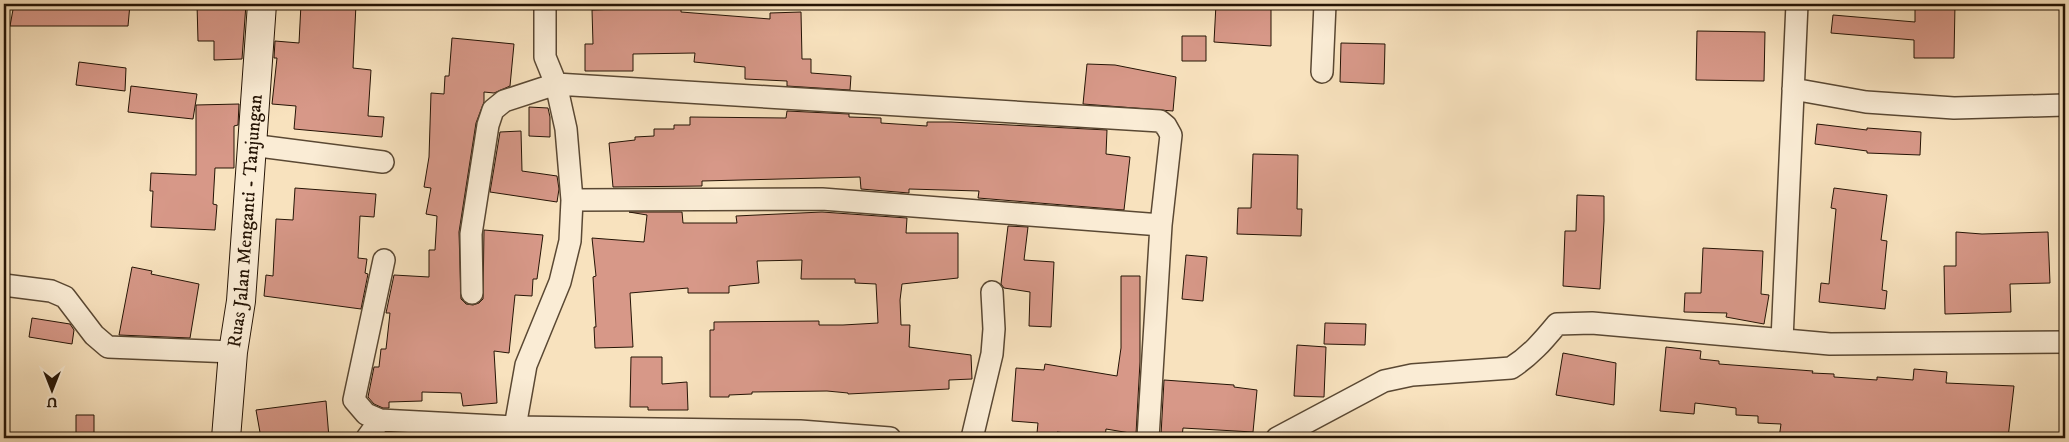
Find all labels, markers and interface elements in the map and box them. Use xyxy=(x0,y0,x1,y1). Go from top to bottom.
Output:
street label: Ruas Jalan Menganti - Tanjungan xyxy=(222,94,267,349)
north arrow xyxy=(28,364,78,414)
text: U xyxy=(46,393,57,411)

